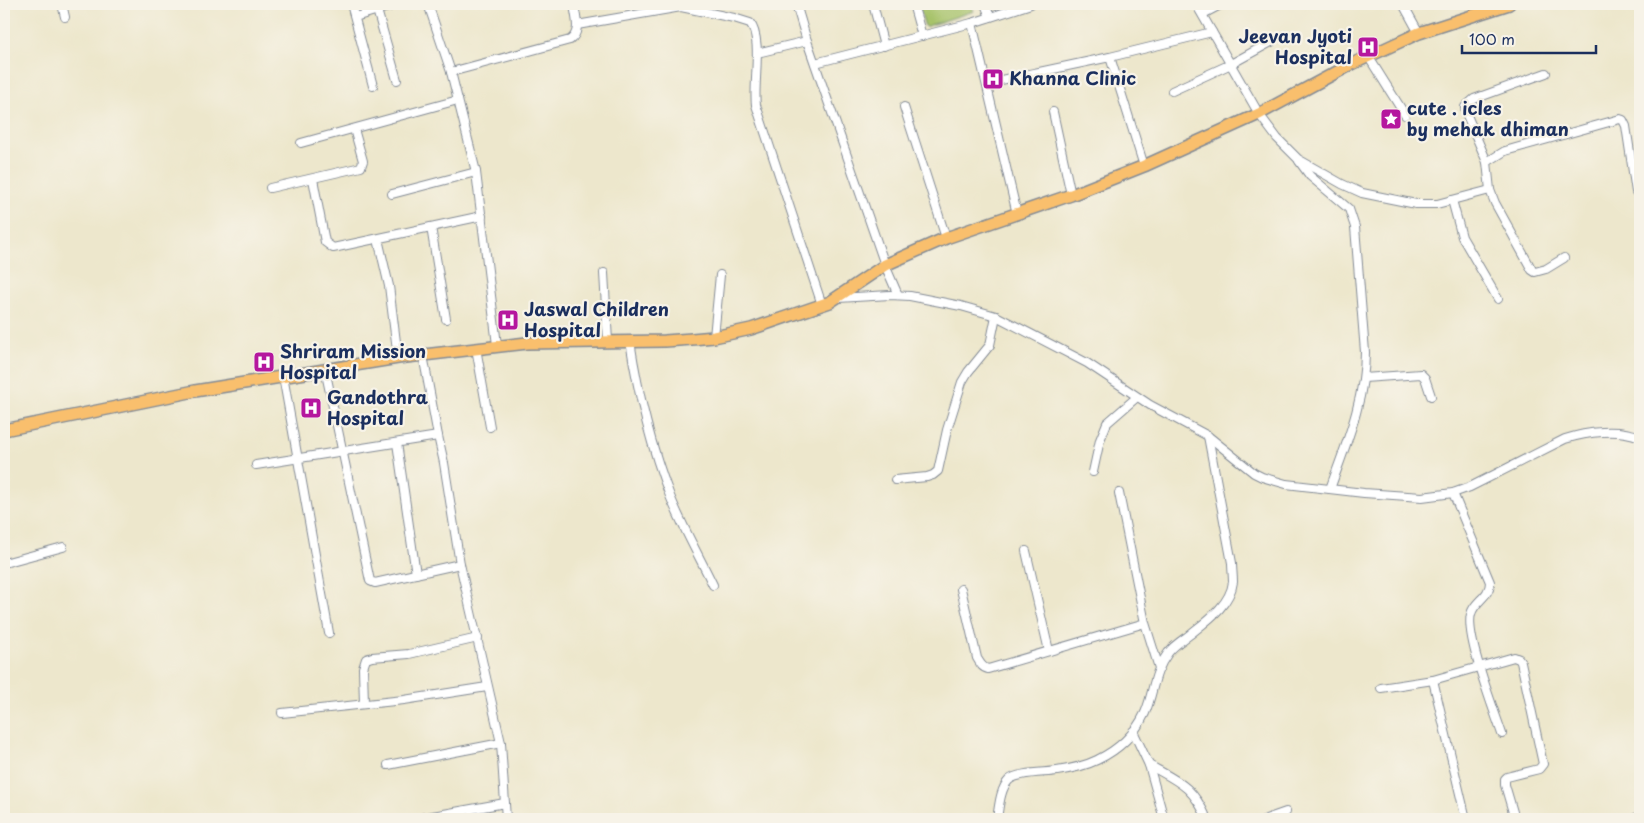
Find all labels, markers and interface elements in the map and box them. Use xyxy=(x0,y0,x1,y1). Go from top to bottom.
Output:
place label: Jeevan Jyoti Hospital xyxy=(1239,22,1352,70)
scale bar xyxy=(1462,22,1595,54)
text: 100 m xyxy=(1469,27,1515,50)
hospital icon: Jeevan Jyoti Hospital xyxy=(1356,35,1380,59)
place label: Khanna Clinic xyxy=(1009,64,1136,91)
hospital icon: Khanna Clinic xyxy=(981,67,1005,91)
place label: cute . icles by mehak dhiman xyxy=(1407,94,1569,142)
place icon: cute . icles by mehak dhiman xyxy=(1379,107,1403,131)
place label: Jaswal Children Hospital xyxy=(524,295,669,343)
hospital icon: Jaswal Children Hospital xyxy=(496,308,520,332)
place label: Shriram Mission Hospital xyxy=(280,337,426,385)
hospital icon: Shriram Mission Hospital xyxy=(252,350,276,374)
place label: Gandothra Hospital xyxy=(327,383,429,431)
hospital icon: Gandothra Hospital xyxy=(299,396,323,420)

